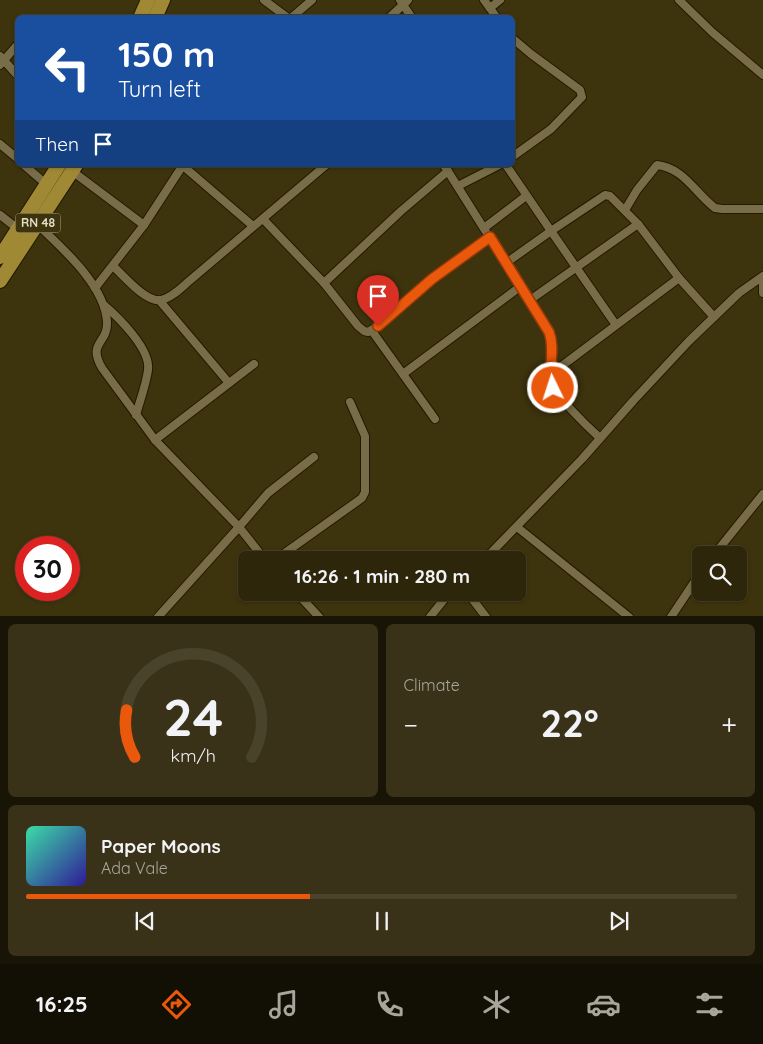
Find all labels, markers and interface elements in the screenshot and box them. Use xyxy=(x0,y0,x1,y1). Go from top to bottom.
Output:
text: 150 m xyxy=(118,32,215,76)
icon: left xyxy=(35,35,100,100)
text: Turn left xyxy=(118,75,201,103)
icon: arrive xyxy=(89,130,117,158)
text: Then xyxy=(35,132,79,156)
road number: RN 48 xyxy=(15,214,60,232)
pin xyxy=(357,275,399,326)
icon: arrive xyxy=(364,282,392,310)
position arrow xyxy=(526,361,578,413)
speed limit sign: 30 xyxy=(15,536,80,601)
map controls xyxy=(692,546,747,601)
button: search xyxy=(692,546,747,601)
text: 16:26 · 1 min · 280 m xyxy=(294,564,470,588)
text: Climate xyxy=(404,675,460,695)
text: 24 xyxy=(163,684,223,749)
text: 22° xyxy=(541,699,599,747)
text: − xyxy=(404,707,418,742)
text: + xyxy=(721,707,737,742)
text: km/h xyxy=(170,744,215,766)
text: Paper Moons xyxy=(101,834,221,858)
text: Ada Vale xyxy=(101,858,168,878)
icon: previous xyxy=(131,907,159,935)
icon: pause xyxy=(368,907,396,935)
icon: next xyxy=(605,907,633,935)
icon: directions xyxy=(159,987,194,1022)
icon: music xyxy=(266,987,301,1022)
icon: phone xyxy=(372,987,407,1022)
icon: climate xyxy=(479,987,514,1022)
icon: car xyxy=(586,987,621,1022)
icon: filters xyxy=(692,987,727,1022)
text: 16:25 xyxy=(36,990,88,1018)

